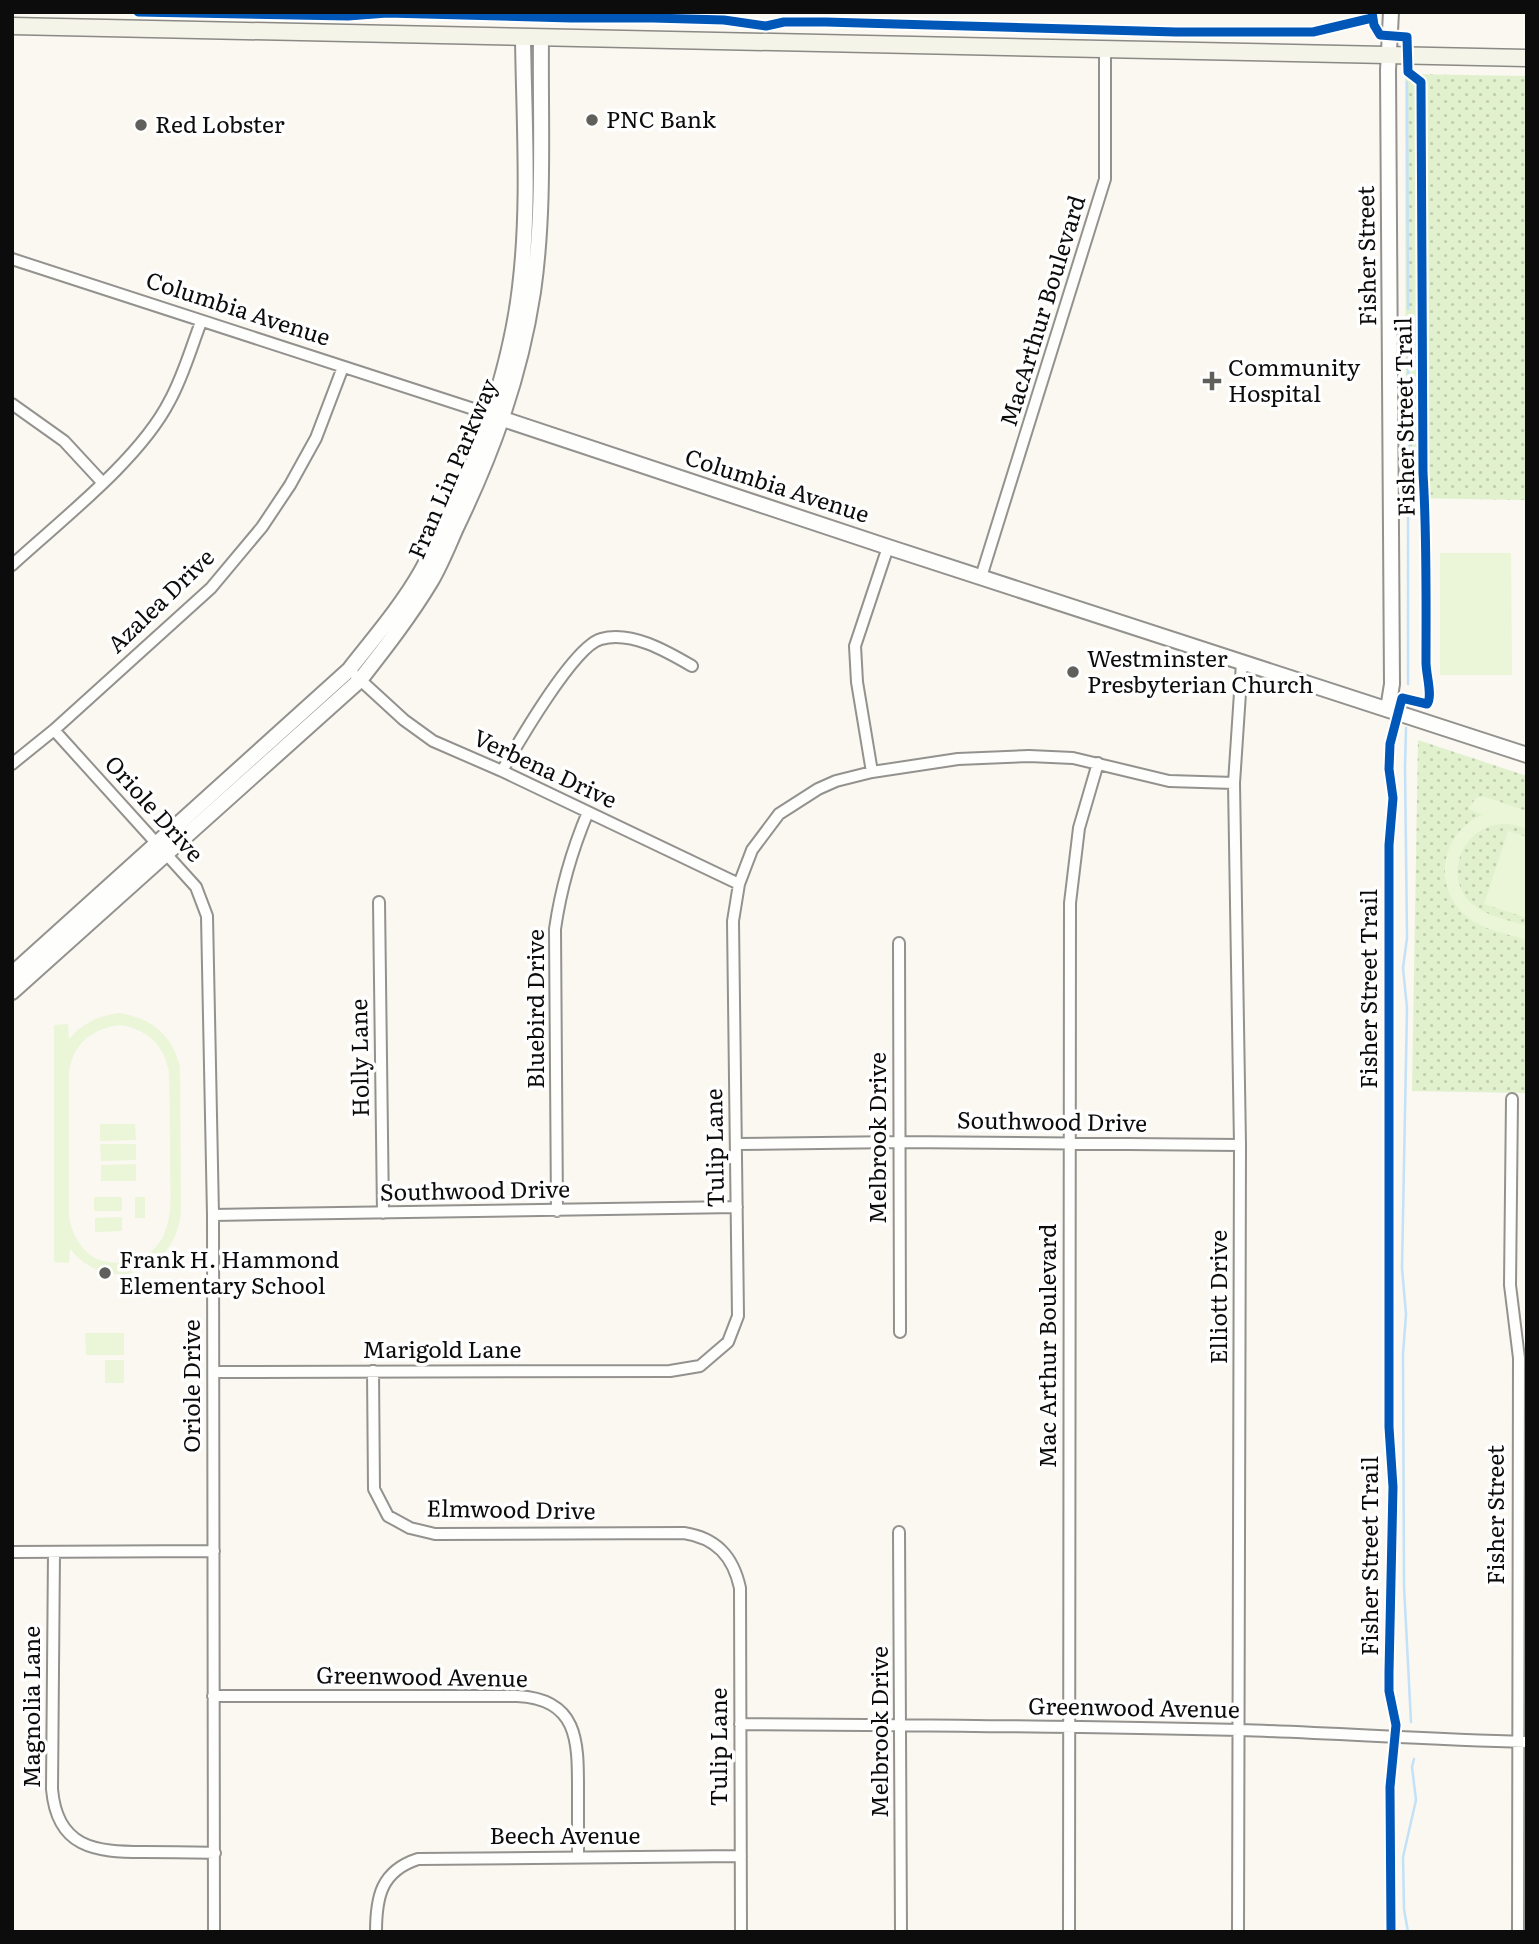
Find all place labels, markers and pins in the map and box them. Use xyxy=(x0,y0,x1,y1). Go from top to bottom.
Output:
place label: PNC Bank xyxy=(606,101,717,135)
place label: Red Lobster xyxy=(155,106,285,140)
marker: PNC Bank xyxy=(584,112,600,128)
marker: Red Lobster xyxy=(133,117,149,133)
place label: Community Hospital xyxy=(1228,349,1361,409)
marker: Community Hospital xyxy=(1202,371,1222,391)
place label: Westminster Presbyterian Church xyxy=(1087,640,1314,700)
marker: Westminster Presbyterian Church xyxy=(1065,664,1081,680)
place label: Frank H. Hammond Elementary School xyxy=(119,1241,339,1301)
marker: Frank H. Hammond Elementary School xyxy=(97,1265,113,1281)

